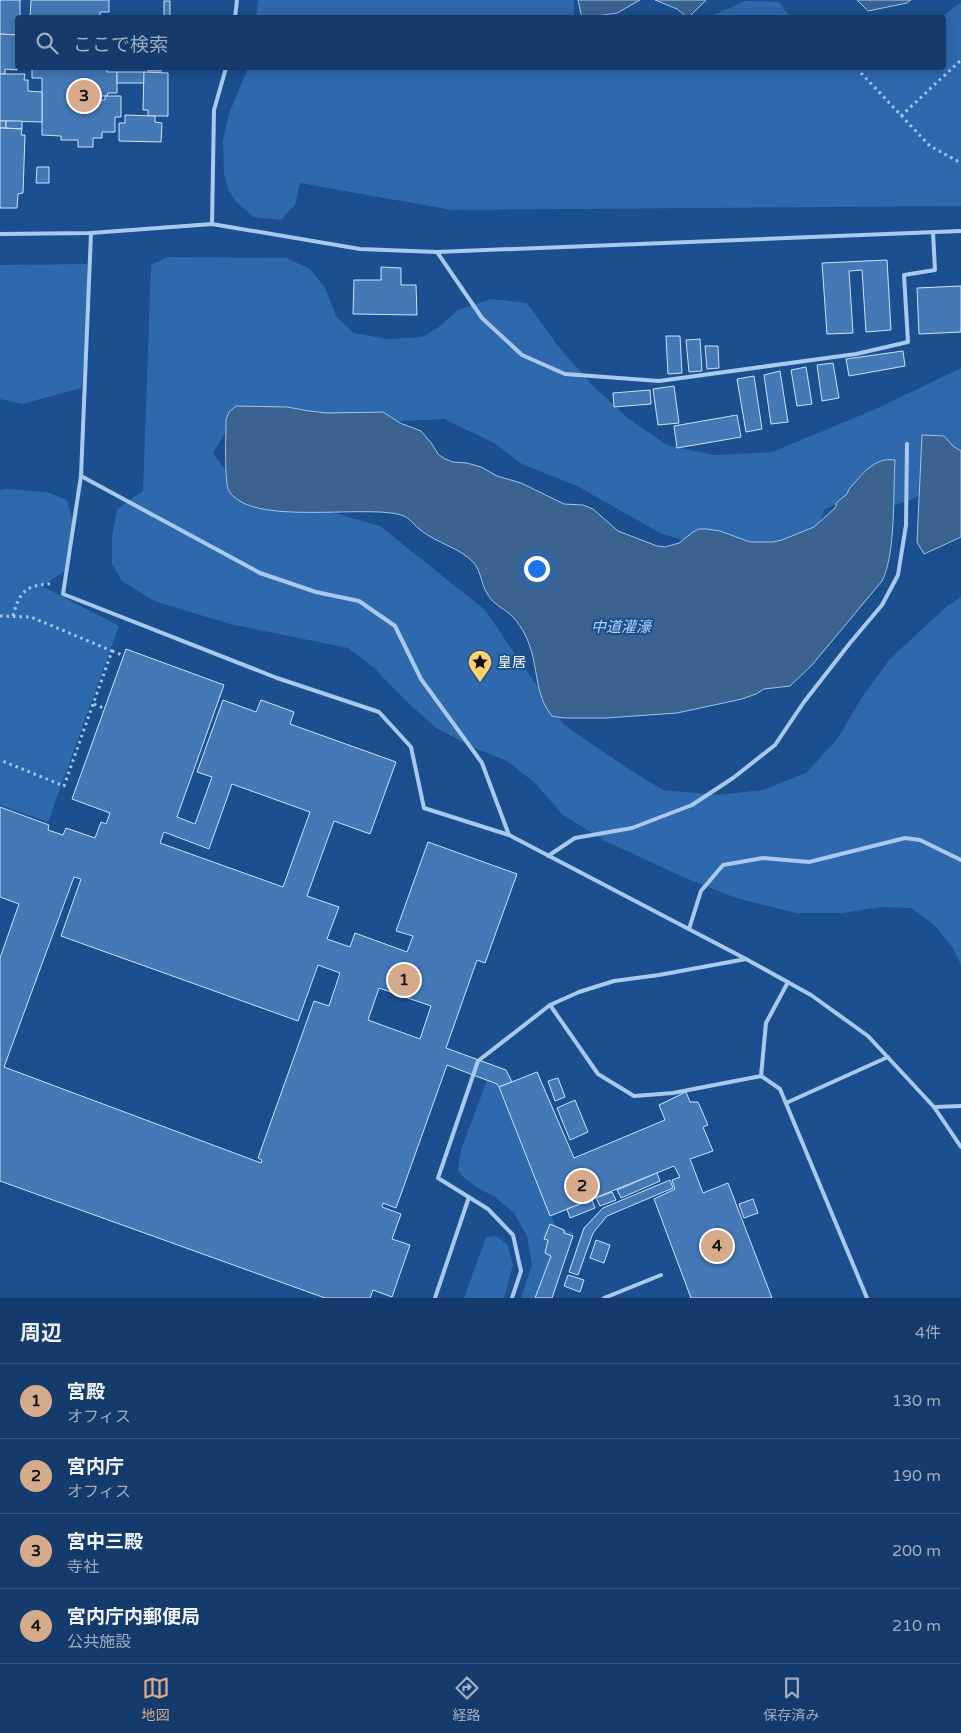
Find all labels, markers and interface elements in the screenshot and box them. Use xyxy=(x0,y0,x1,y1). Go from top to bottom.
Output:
search box xyxy=(15,15,946,70)
icon: search xyxy=(33,29,61,57)
text: ここで検索 xyxy=(73,34,168,56)
pin: 3 xyxy=(68,77,100,115)
your location xyxy=(524,556,550,582)
water label: 中道灌濠 xyxy=(591,618,654,636)
place icon: 皇居 xyxy=(467,649,493,683)
place label: 皇居 xyxy=(498,654,526,671)
pin: 1 xyxy=(388,961,420,999)
pin: 2 xyxy=(566,1167,598,1205)
pin: 4 xyxy=(701,1227,733,1265)
text: 周辺 xyxy=(20,1321,62,1346)
text: 4件 xyxy=(915,1323,941,1343)
text: 宮殿 xyxy=(67,1381,105,1403)
text: 1 xyxy=(31,1391,41,1411)
text: 130 m xyxy=(892,1391,941,1411)
text: オフィス xyxy=(67,1407,131,1427)
text: 宮内庁 xyxy=(67,1456,124,1478)
text: 2 xyxy=(31,1466,41,1486)
text: 190 m xyxy=(892,1466,941,1486)
text: オフィス xyxy=(67,1482,131,1502)
text: 宮中三殿 xyxy=(67,1531,143,1553)
text: 3 xyxy=(31,1541,41,1561)
text: 200 m xyxy=(892,1541,941,1561)
text: 寺社 xyxy=(67,1557,99,1577)
text: 宮内庁内郵便局 xyxy=(67,1606,200,1628)
text: 4 xyxy=(31,1616,41,1636)
text: 210 m xyxy=(892,1616,941,1636)
text: 公共施設 xyxy=(67,1632,131,1652)
tab: 地図 xyxy=(142,1674,170,1724)
tab: 経路 xyxy=(453,1674,481,1724)
tab: 保存済み xyxy=(764,1674,820,1724)

